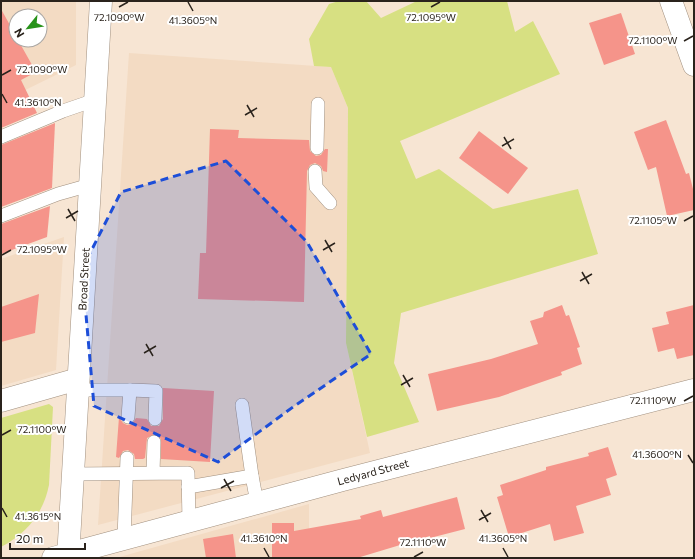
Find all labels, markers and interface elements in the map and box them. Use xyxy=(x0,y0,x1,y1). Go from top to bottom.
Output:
north arrow xyxy=(8,8,48,48)
text: 72.1090°W xyxy=(94,11,144,23)
text: 72.1095°W xyxy=(406,11,456,23)
text: 41.3605°N xyxy=(169,14,217,26)
text: N xyxy=(11,26,27,40)
text: 72.1100°W xyxy=(629,34,677,46)
text: 72.1090°W xyxy=(17,63,67,75)
text: 41.3610°N xyxy=(14,96,62,108)
text: 72.1105°W xyxy=(629,214,677,226)
text: 72.1095°W xyxy=(17,243,67,255)
street label: Broad Street xyxy=(75,247,92,311)
text: 72.1110°W xyxy=(630,394,676,406)
text: 72.1100°W xyxy=(18,423,66,435)
text: 41.3600°N xyxy=(632,448,682,460)
street label: Ledyard Street xyxy=(336,456,411,487)
text: 41.3615°N xyxy=(15,510,61,522)
scale bar xyxy=(10,525,85,551)
text: 20 m xyxy=(16,531,43,545)
text: 41.3610°N xyxy=(240,532,288,544)
text: 41.3605°N xyxy=(479,532,527,544)
text: 72.1110°W xyxy=(400,536,446,548)

